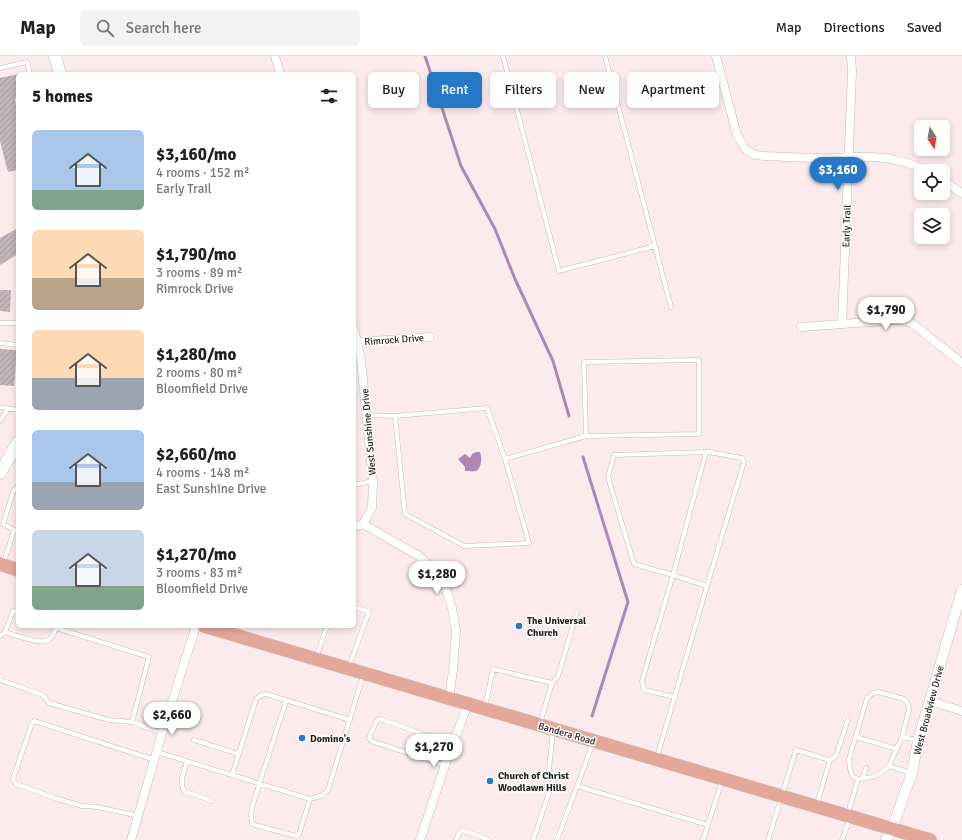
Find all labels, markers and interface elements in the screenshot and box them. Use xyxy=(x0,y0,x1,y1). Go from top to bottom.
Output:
search box xyxy=(80,10,360,46)
text: Map xyxy=(20,16,56,40)
icon: search xyxy=(94,17,116,39)
text: Search here xyxy=(126,19,201,37)
text: Map xyxy=(776,19,802,36)
text: Directions xyxy=(824,19,885,36)
text: Saved xyxy=(907,19,942,36)
chip: Buy xyxy=(368,72,419,108)
chip: Rent xyxy=(427,72,482,108)
chip: Filters xyxy=(490,72,556,108)
chip: New xyxy=(564,72,619,108)
chip: Apartment xyxy=(627,72,719,108)
icon: filters xyxy=(318,85,340,107)
text: 5 homes xyxy=(32,86,93,107)
north arrow xyxy=(914,120,950,156)
map controls xyxy=(914,120,950,244)
text: $3,160/mo xyxy=(156,144,236,165)
icon: home xyxy=(64,146,112,194)
pin: $3,160 xyxy=(805,157,871,191)
text: $3,160 xyxy=(819,162,857,178)
button: locate xyxy=(914,164,950,200)
text: 4 rooms · 152 m² xyxy=(156,165,249,181)
text: Early Trail xyxy=(156,181,212,197)
street label: Early Trail xyxy=(840,204,854,248)
button: layers xyxy=(914,208,950,244)
text: $1,790/mo xyxy=(156,244,236,265)
icon: home xyxy=(64,246,112,294)
text: 3 rooms · 89 m² xyxy=(156,265,242,281)
text: Rimrock Drive xyxy=(156,281,234,297)
pin: $1,790 xyxy=(853,297,919,331)
text: $1,790 xyxy=(867,302,905,318)
street label: Rimrock Drive xyxy=(364,332,424,348)
text: $1,280/mo xyxy=(156,344,236,365)
icon: home xyxy=(64,346,112,394)
text: 2 rooms · 80 m² xyxy=(156,365,242,381)
text: Bloomfield Drive xyxy=(156,381,248,397)
street label: West Sunshine Drive xyxy=(359,388,379,476)
text: $2,660/mo xyxy=(156,444,236,465)
icon: home xyxy=(64,446,112,494)
text: 4 rooms · 148 m² xyxy=(156,465,249,481)
text: East Sunshine Drive xyxy=(156,481,266,497)
text: $1,270/mo xyxy=(156,544,236,565)
icon: home xyxy=(64,546,112,594)
pin: $1,280 xyxy=(404,561,470,595)
text: 3 rooms · 83 m² xyxy=(156,565,242,581)
text: $1,280 xyxy=(418,566,456,582)
text: Bloomfield Drive xyxy=(156,581,248,597)
place label: The Universal Church xyxy=(527,615,586,639)
marker: The Universal Church xyxy=(514,621,524,631)
street label: West Broadview Drive xyxy=(911,664,947,756)
pin: $2,660 xyxy=(139,702,205,736)
text: $2,660 xyxy=(153,707,191,723)
street label: Bandera Road xyxy=(537,720,597,748)
marker: Domino's xyxy=(297,733,307,743)
place label: Domino's xyxy=(310,733,351,745)
pin: $1,270 xyxy=(401,734,467,768)
text: $1,270 xyxy=(415,739,453,755)
place label: Church of Christ Woodlawn Hills xyxy=(498,770,569,794)
marker: Church of Christ Woodlawn Hills xyxy=(485,776,495,786)

